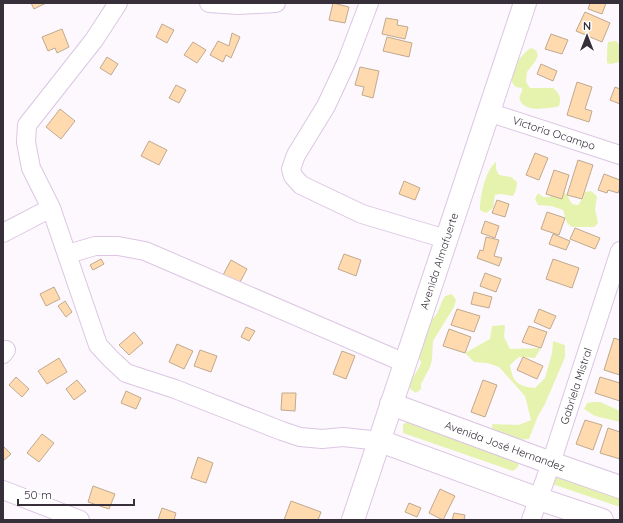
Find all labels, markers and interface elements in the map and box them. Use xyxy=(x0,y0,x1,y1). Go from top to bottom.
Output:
north arrow xyxy=(567,16,607,56)
text: N xyxy=(583,19,591,33)
street label: Victoria Ocampo xyxy=(511,113,597,153)
street label: Avenida Almafuerte xyxy=(417,211,461,311)
street label: Gabriela Mistral xyxy=(557,346,595,426)
street label: Avenida José Hernandez xyxy=(443,418,567,474)
scale bar xyxy=(18,481,134,507)
text: 50 m xyxy=(24,487,52,502)

